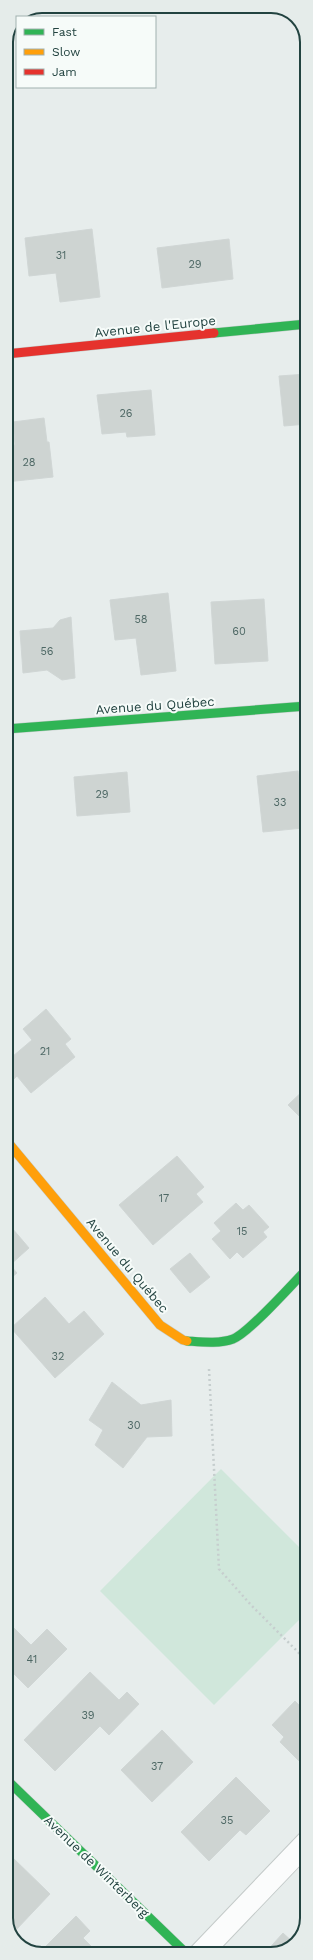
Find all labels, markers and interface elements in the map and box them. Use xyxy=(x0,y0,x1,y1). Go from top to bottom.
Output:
legend xyxy=(16,16,156,88)
text: Fast xyxy=(52,25,77,39)
text: Slow xyxy=(52,45,80,59)
text: Jam xyxy=(52,65,77,79)
house number: 31 xyxy=(56,249,66,262)
house number: 29 xyxy=(188,258,202,271)
street label: Avenue de l'Europe xyxy=(94,313,216,340)
house number: 26 xyxy=(119,407,133,420)
house number: 28 xyxy=(22,456,36,469)
house number: 58 xyxy=(134,613,148,626)
house number: 60 xyxy=(232,625,246,638)
house number: 56 xyxy=(40,645,54,658)
street label: Avenue du Québec xyxy=(95,694,215,717)
house number: 29 xyxy=(95,788,109,801)
house number: 33 xyxy=(274,796,286,809)
house number: 21 xyxy=(40,1045,50,1058)
house number: 17 xyxy=(159,1192,169,1205)
street label: Avenue du Québec xyxy=(84,1215,172,1316)
house number: 15 xyxy=(237,1225,247,1238)
house number: 32 xyxy=(52,1350,64,1363)
house number: 30 xyxy=(127,1419,141,1432)
house number: 41 xyxy=(27,1653,37,1666)
house number: 39 xyxy=(81,1709,95,1722)
house number: 37 xyxy=(151,1760,163,1773)
street label: Avenue de Winterberg xyxy=(41,1812,152,1920)
house number: 35 xyxy=(221,1814,233,1827)

